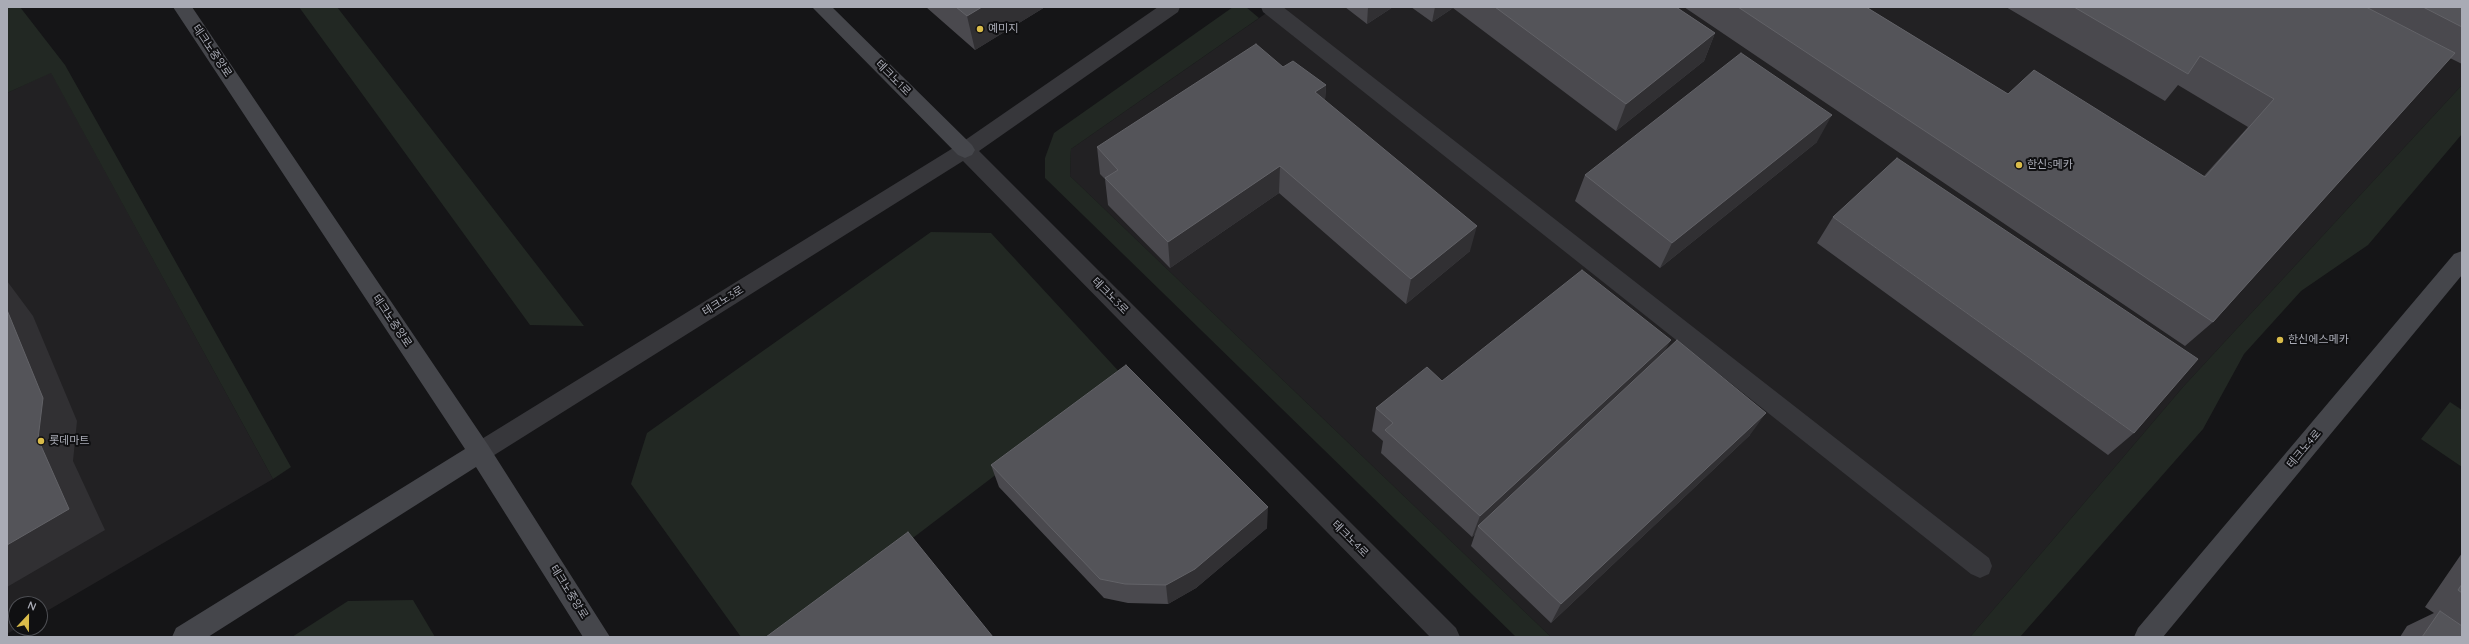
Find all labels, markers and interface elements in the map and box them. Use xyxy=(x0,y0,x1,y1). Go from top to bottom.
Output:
street label: 테크노중앙로 xyxy=(190,22,234,80)
place label: 예미지 xyxy=(988,22,1018,36)
marker: 예미지 xyxy=(975,24,985,34)
street label: 테크노1로 xyxy=(873,58,913,98)
place label: 한신s메카 xyxy=(2027,158,2073,172)
marker: 한신s메카 xyxy=(2014,160,2024,170)
street label: 테크노3로 xyxy=(1089,275,1131,317)
street label: 테크노3로 xyxy=(700,283,746,319)
street label: 테크노중앙로 xyxy=(370,292,414,350)
place label: 한신에스메카 xyxy=(2288,333,2349,347)
marker: 한신에스메카 xyxy=(2275,335,2285,345)
street label: 테크노4로 xyxy=(2284,427,2324,471)
place label: 롯데마트 xyxy=(49,434,89,448)
marker: 롯데마트 xyxy=(36,436,46,446)
street label: 테크노4로 xyxy=(1329,518,1371,560)
street label: 테크노중앙로 xyxy=(547,563,591,621)
north arrow xyxy=(8,596,48,636)
text: N xyxy=(26,598,38,614)

